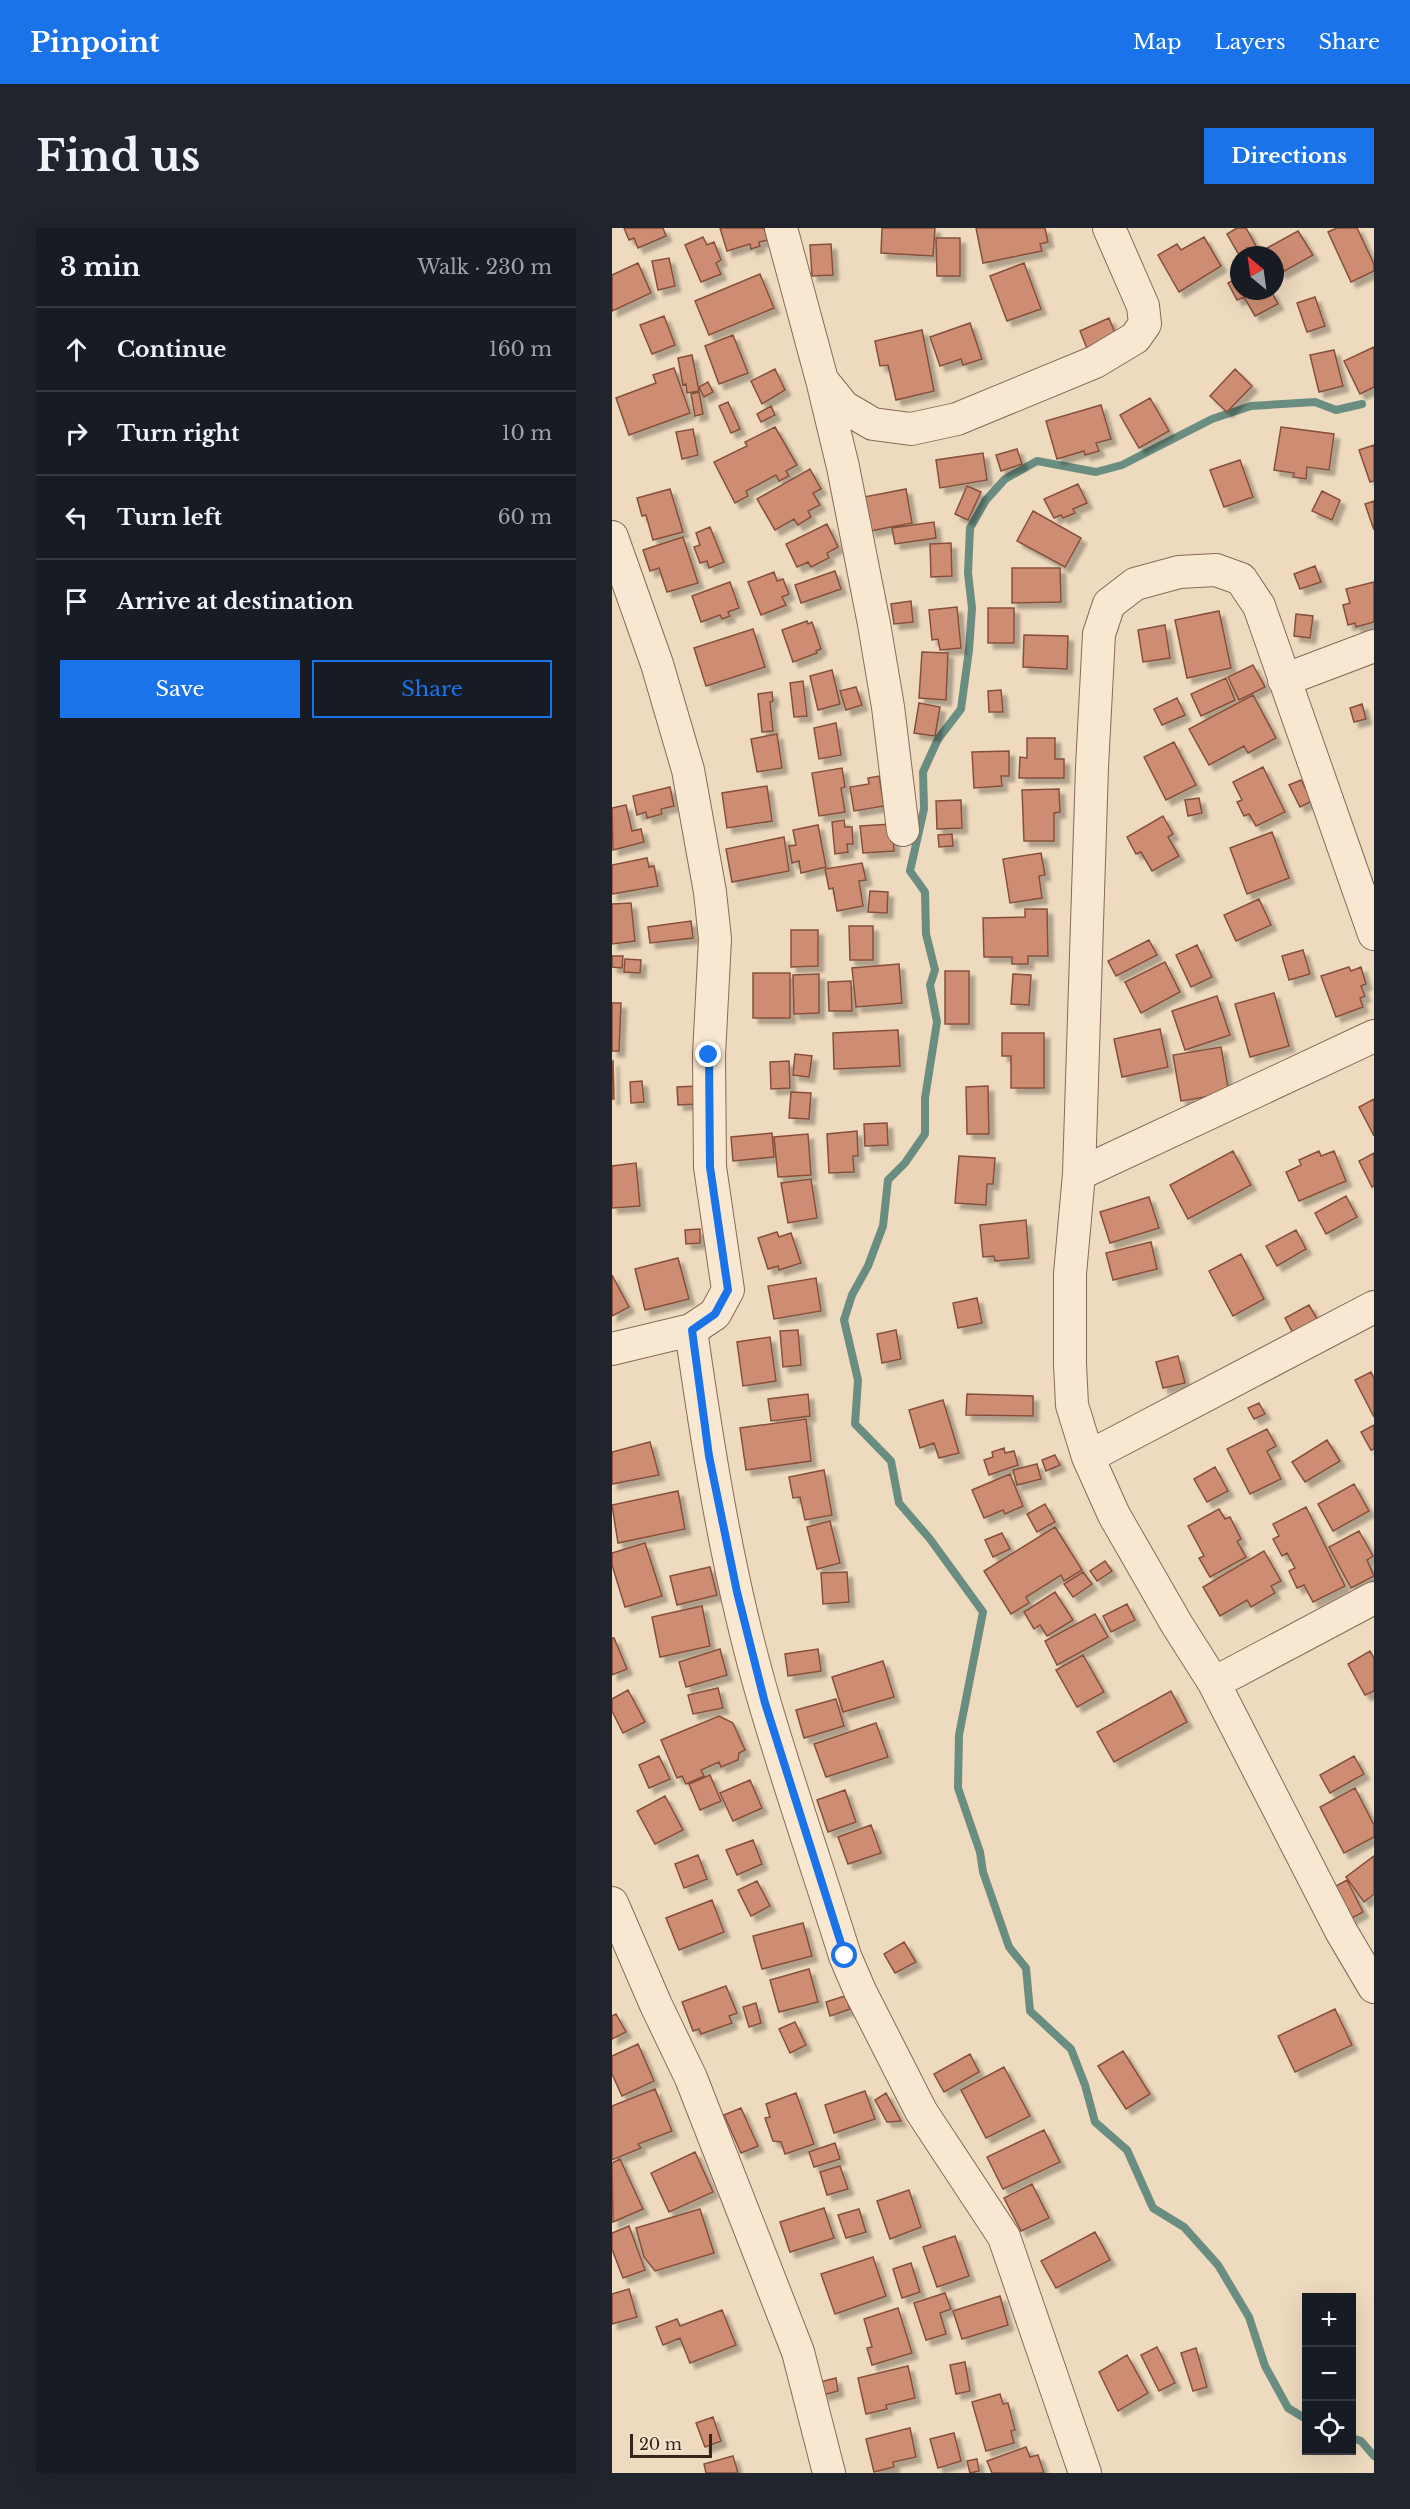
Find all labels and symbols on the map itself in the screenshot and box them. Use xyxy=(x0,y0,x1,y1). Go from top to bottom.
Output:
north arrow xyxy=(1230,246,1284,300)
route end xyxy=(695,1041,721,1067)
route start xyxy=(831,1942,857,1968)
scale bar xyxy=(630,2431,712,2458)

